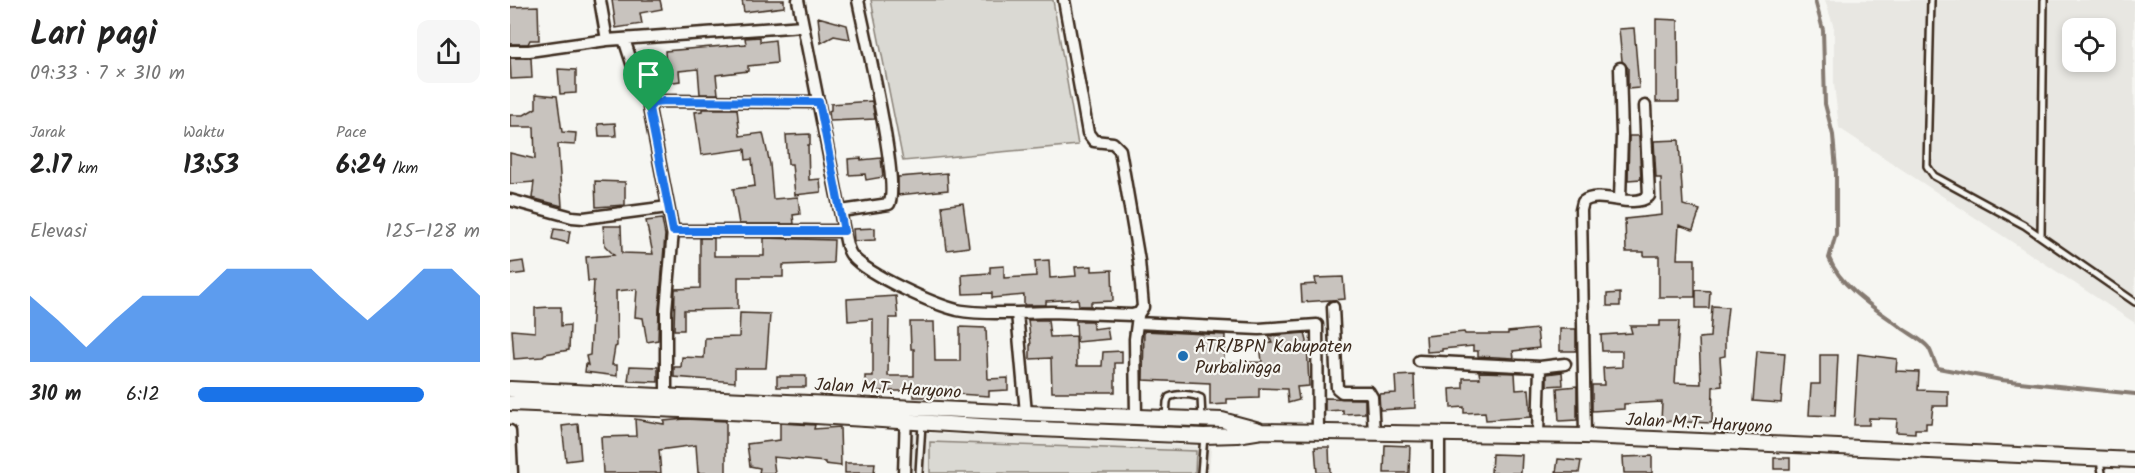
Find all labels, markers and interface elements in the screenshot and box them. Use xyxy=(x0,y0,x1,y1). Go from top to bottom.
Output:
text: Lari pagi xyxy=(30,9,157,62)
map controls xyxy=(2062,18,2116,72)
button: locate xyxy=(2062,18,2116,72)
button: share xyxy=(417,20,480,83)
pin xyxy=(623,49,674,111)
text: 09:33 · 7 × 310 m xyxy=(30,58,185,90)
icon: arrive xyxy=(632,58,665,91)
text: Jarak xyxy=(30,120,65,145)
text: Waktu xyxy=(183,120,224,145)
text: Pace xyxy=(336,120,367,145)
text: 2.17 xyxy=(30,145,71,187)
text: 13:53 xyxy=(183,145,239,187)
text: 6:24 xyxy=(336,145,386,187)
text: km xyxy=(71,156,98,181)
text: /km xyxy=(386,156,418,181)
text: Elevasi xyxy=(30,216,87,248)
text: 125–128 m xyxy=(385,216,480,248)
place label: ATR/BPN Kabupaten Purbalingga xyxy=(1195,333,1352,383)
marker: ATR/BPN Kabupaten Purbalingga xyxy=(1176,349,1190,363)
street label: Jalan M.T. Haryono xyxy=(814,371,962,408)
text: 310 m xyxy=(30,379,81,411)
text: 6:12 xyxy=(126,379,160,411)
street label: Jalan M.T. Haryono xyxy=(1625,406,1773,443)

